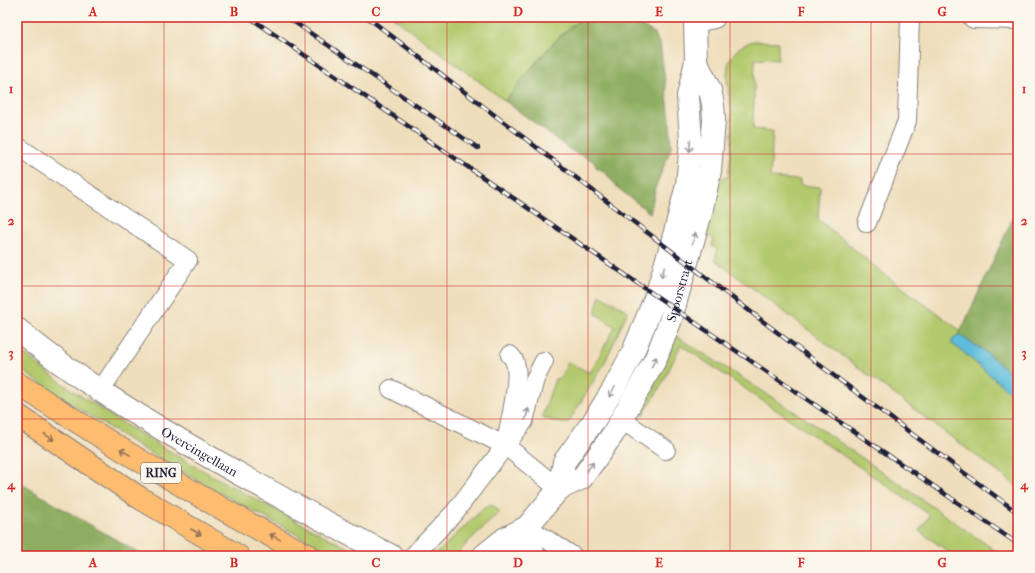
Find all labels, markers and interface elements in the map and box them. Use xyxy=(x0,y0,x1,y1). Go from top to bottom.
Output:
text: A xyxy=(88,4,98,19)
text: B xyxy=(230,4,239,19)
text: C xyxy=(372,4,381,19)
text: D xyxy=(513,4,523,19)
text: E xyxy=(655,4,663,19)
text: F xyxy=(797,4,805,19)
text: G xyxy=(937,4,947,19)
text: 1 xyxy=(9,81,14,96)
text: 1 xyxy=(1022,81,1027,96)
one-way arrow xyxy=(686,139,694,152)
text: 2 xyxy=(8,213,15,228)
text: 2 xyxy=(1021,213,1028,228)
one-way arrow xyxy=(691,232,698,245)
street label: Spoorstraat xyxy=(663,257,695,323)
one-way arrow xyxy=(659,266,666,279)
text: 3 xyxy=(8,345,14,361)
text: 3 xyxy=(1021,345,1027,361)
one-way arrow xyxy=(651,356,658,368)
one-way arrow xyxy=(607,386,615,398)
one-way arrow xyxy=(523,408,531,421)
street label: Overcingellaan xyxy=(159,423,241,479)
one-way arrow xyxy=(43,433,55,441)
one-way arrow xyxy=(119,448,131,456)
one-way arrow xyxy=(586,462,594,473)
road number: RING xyxy=(141,463,181,483)
text: 4 xyxy=(6,477,16,493)
text: 4 xyxy=(1019,477,1029,493)
one-way arrow xyxy=(190,528,202,536)
one-way arrow xyxy=(269,533,281,541)
text: A xyxy=(88,555,98,570)
text: B xyxy=(230,555,239,570)
text: C xyxy=(372,555,381,570)
text: D xyxy=(513,555,523,570)
text: E xyxy=(655,555,663,570)
text: F xyxy=(797,555,805,570)
text: G xyxy=(937,555,947,570)

